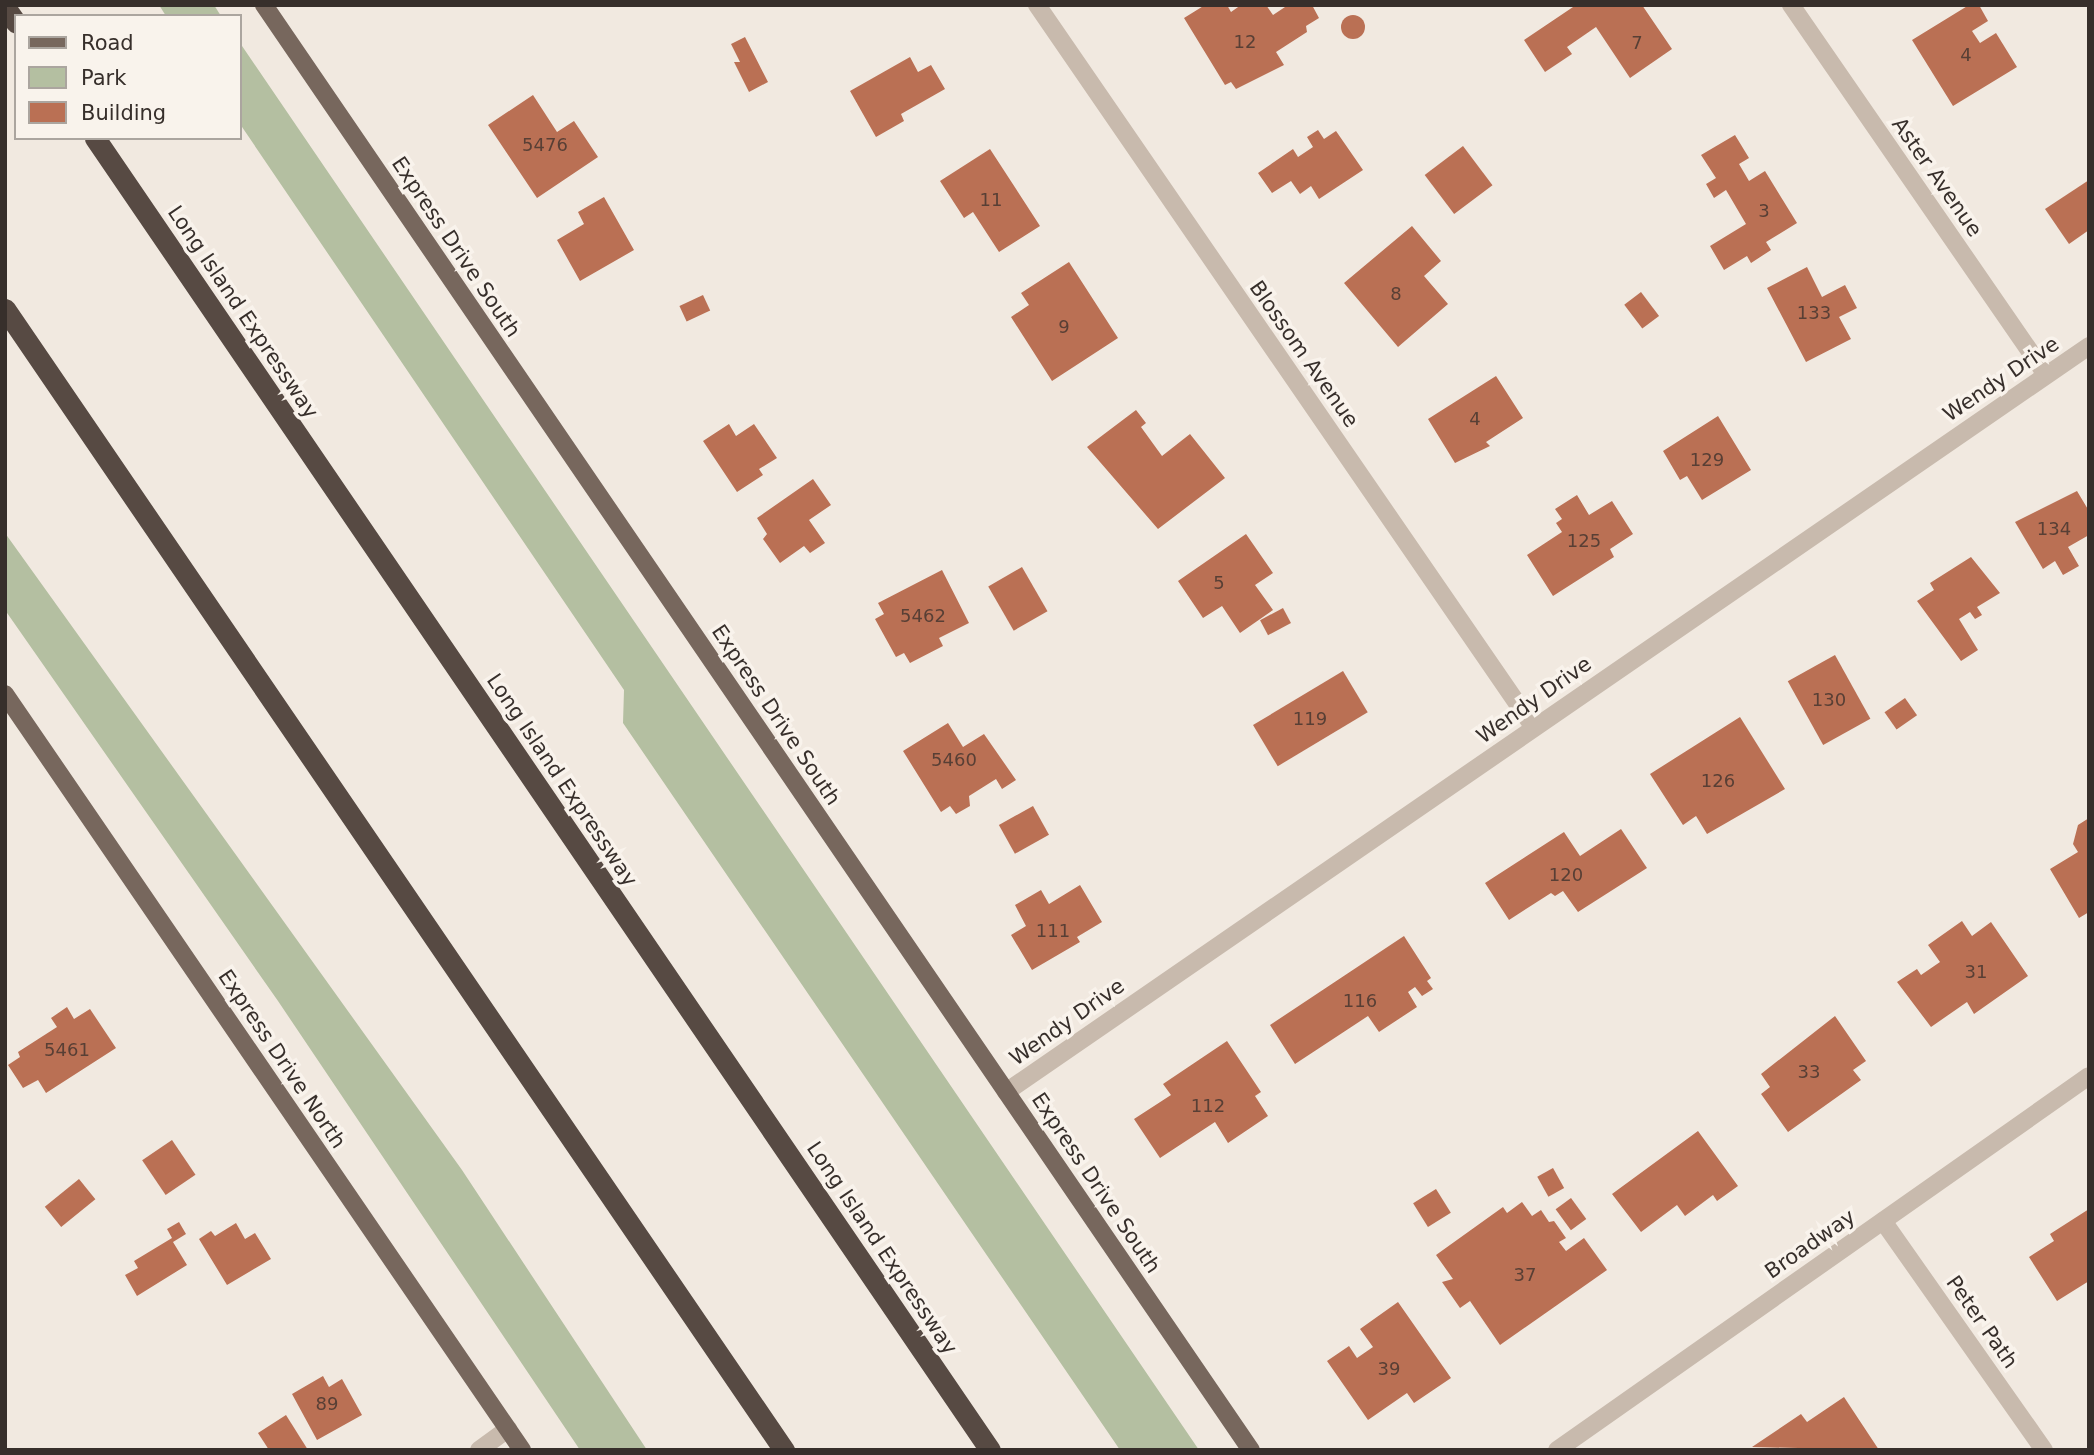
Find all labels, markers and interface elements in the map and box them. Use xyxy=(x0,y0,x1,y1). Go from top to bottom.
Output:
legend xyxy=(14,14,242,140)
text: Road xyxy=(81,31,134,55)
house number: 12 xyxy=(1234,31,1256,53)
house number: 7 xyxy=(1631,32,1643,54)
house number: 4 xyxy=(1960,44,1972,66)
text: Park xyxy=(81,66,126,90)
text: Building xyxy=(81,101,166,125)
street label: Aster Avenue xyxy=(1887,113,1987,241)
house number: 5476 xyxy=(522,134,568,156)
street label: Express Drive South xyxy=(386,152,526,342)
house number: 11 xyxy=(980,189,1002,211)
house number: 3 xyxy=(1758,200,1770,222)
street label: Long Island Expressway xyxy=(162,201,324,423)
street label: Blossom Avenue xyxy=(1244,276,1364,432)
house number: 8 xyxy=(1390,283,1402,305)
house number: 133 xyxy=(1797,302,1831,324)
house number: 9 xyxy=(1058,316,1070,338)
street label: Wendy Drive xyxy=(1938,331,2064,427)
house number: 4 xyxy=(1469,408,1481,430)
house number: 129 xyxy=(1690,449,1724,471)
house number: 134 xyxy=(2037,518,2071,540)
house number: 125 xyxy=(1567,530,1601,552)
house number: 5 xyxy=(1213,572,1225,594)
house number: 5462 xyxy=(900,605,946,627)
street label: Express Drive South xyxy=(706,620,846,810)
street label: Wendy Drive xyxy=(1472,651,1596,749)
street label: Long Island Expressway xyxy=(481,669,643,891)
house number: 130 xyxy=(1812,689,1846,711)
house number: 119 xyxy=(1293,708,1327,730)
house number: 5460 xyxy=(931,749,977,771)
house number: 126 xyxy=(1701,770,1735,792)
house number: 120 xyxy=(1549,864,1583,886)
house number: 111 xyxy=(1036,920,1070,942)
house number: 31 xyxy=(1965,961,1987,983)
street label: Express Drive North xyxy=(213,965,351,1153)
street label: Wendy Drive xyxy=(1005,973,1129,1071)
house number: 116 xyxy=(1343,990,1377,1012)
house number: 5461 xyxy=(44,1039,90,1061)
house number: 33 xyxy=(1798,1061,1820,1083)
street label: Express Drive South xyxy=(1026,1088,1166,1278)
house number: 112 xyxy=(1191,1095,1225,1117)
street label: Long Island Expressway xyxy=(801,1137,963,1359)
street label: Broadway xyxy=(1760,1204,1860,1284)
house number: 37 xyxy=(1514,1264,1536,1286)
street label: Peter Path xyxy=(1941,1271,2023,1373)
house number: 39 xyxy=(1378,1358,1400,1380)
house number: 89 xyxy=(316,1393,338,1415)

